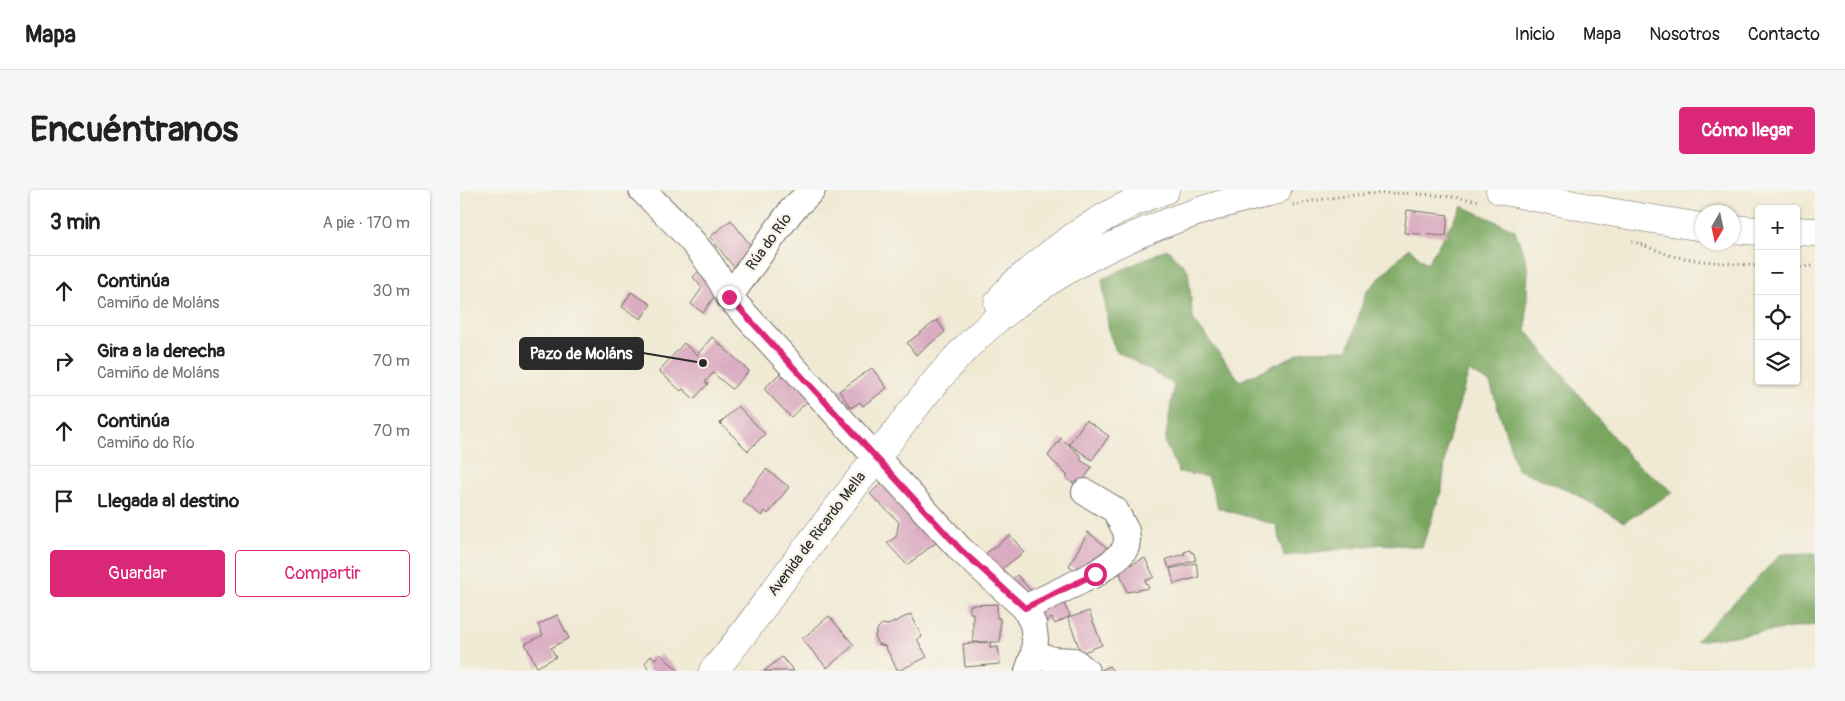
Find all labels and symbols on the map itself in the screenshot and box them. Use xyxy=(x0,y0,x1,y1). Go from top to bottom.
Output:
north arrow xyxy=(1695,205,1740,250)
street label: Rúa do Río xyxy=(742,210,796,274)
route end xyxy=(718,286,741,309)
callout: Pazo de Moláns xyxy=(520,338,643,369)
text: Pazo de Moláns xyxy=(530,344,633,364)
street label: Avenida de Ricardo Mella xyxy=(764,468,870,600)
route start xyxy=(1084,563,1107,586)

